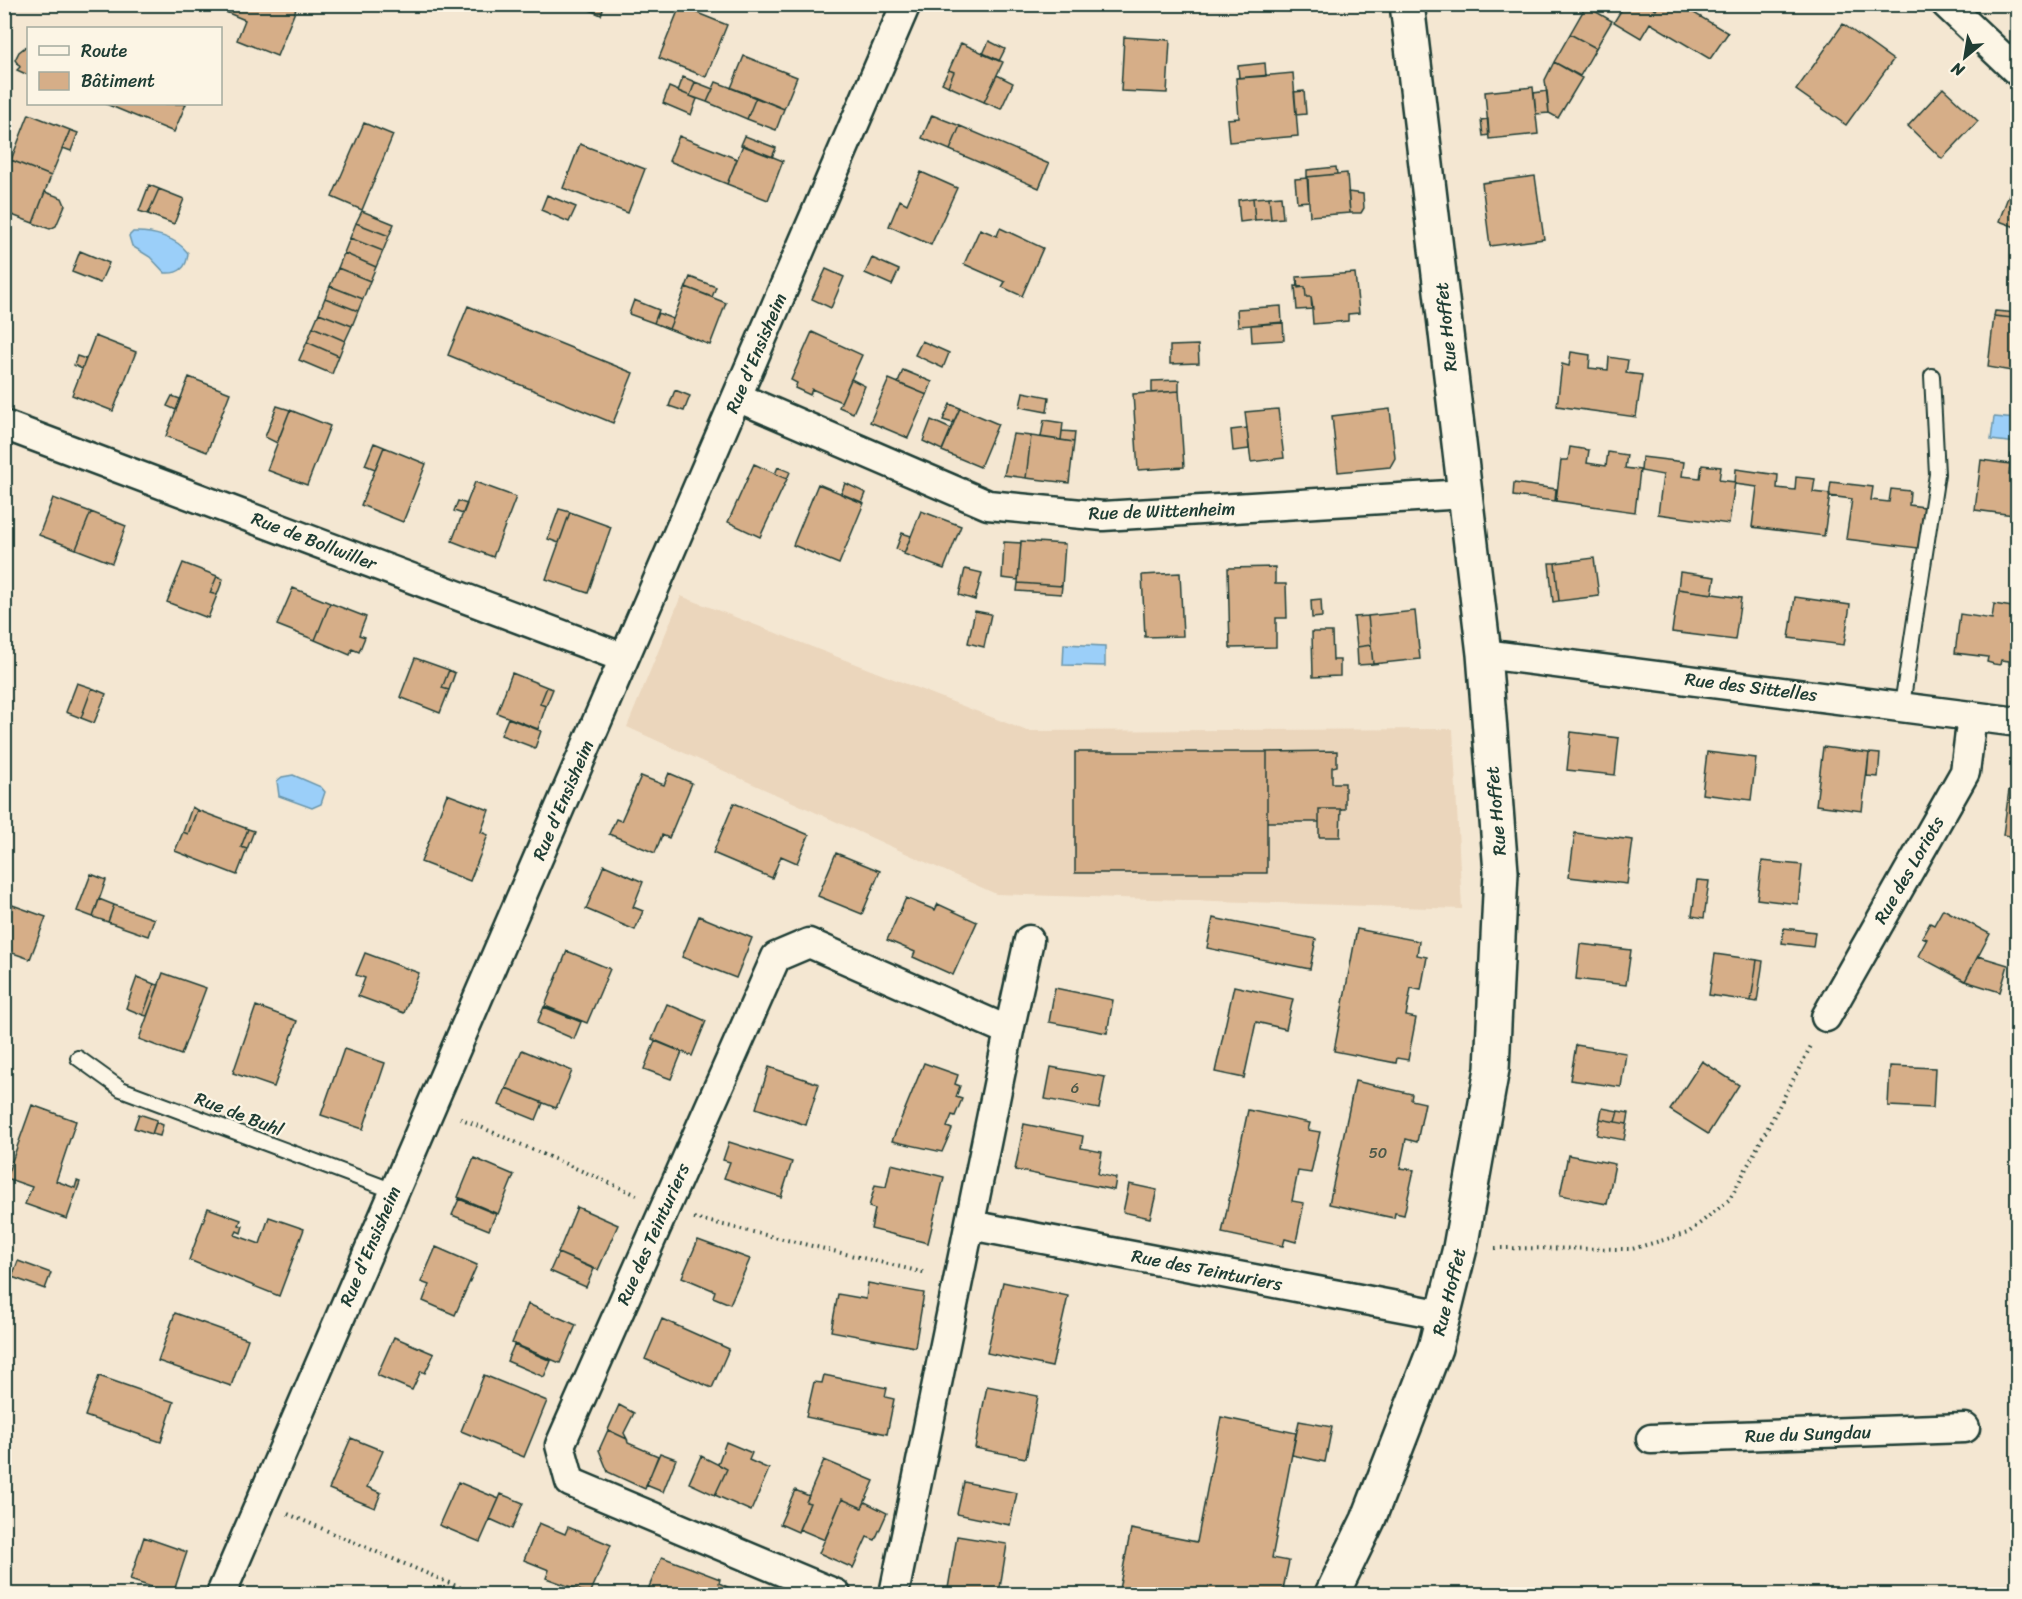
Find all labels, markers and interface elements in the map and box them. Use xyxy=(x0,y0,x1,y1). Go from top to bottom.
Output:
legend xyxy=(27,27,222,105)
north arrow xyxy=(1935,27,1995,87)
text: Route xyxy=(81,35,128,67)
text: N xyxy=(1945,54,1971,85)
text: Bâtiment xyxy=(81,65,155,97)
street label: Rue Hoffet xyxy=(1425,281,1467,373)
street label: Rue d'Ensisheim xyxy=(716,287,796,418)
street label: Rue de Wittenheim xyxy=(1088,492,1236,530)
street label: Rue de Bollwiller xyxy=(247,502,383,580)
street label: Rue des Sittelles xyxy=(1683,663,1820,711)
street label: Rue d'Ensisheim xyxy=(523,734,603,865)
street label: Rue Hoffet xyxy=(1476,765,1516,857)
street label: Rue des Loriots xyxy=(1865,809,1953,930)
house number: 6 xyxy=(1071,1075,1079,1101)
street label: Rue de Buhl xyxy=(190,1082,289,1146)
house number: 50 xyxy=(1369,1140,1387,1166)
street label: Rue des Teinturiers xyxy=(607,1157,699,1310)
street label: Rue d'Ensisheim xyxy=(330,1180,410,1311)
street label: Rue des Teinturiers xyxy=(1129,1240,1286,1300)
street label: Rue Hoffet xyxy=(1423,1245,1475,1339)
street label: Rue du Sungdau xyxy=(1744,1416,1872,1452)

